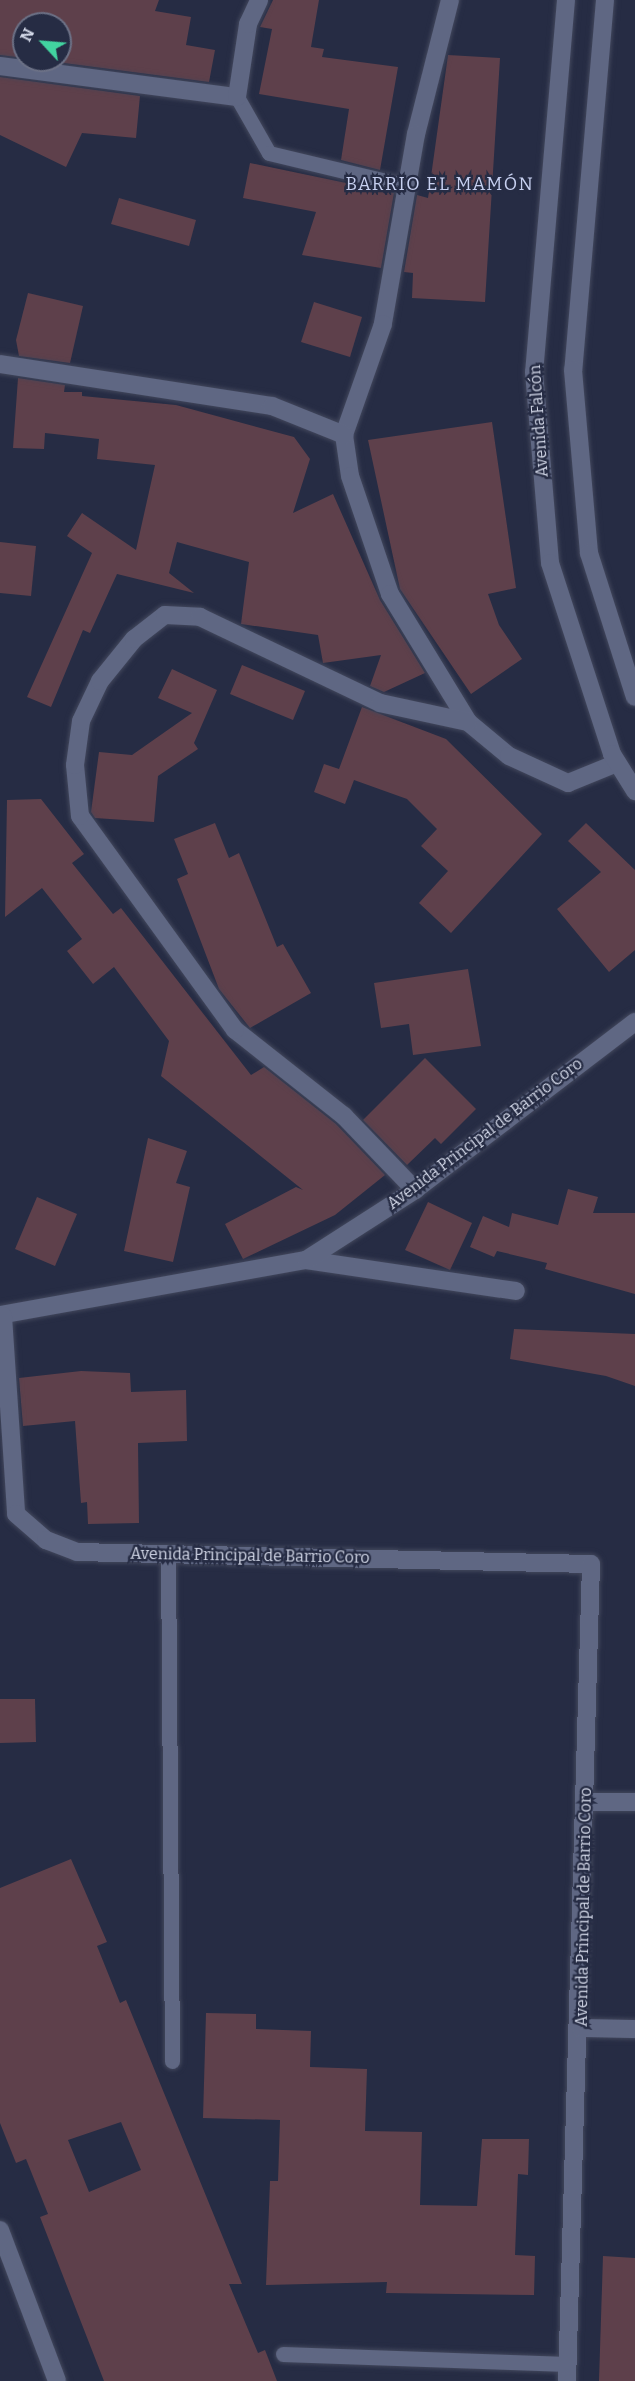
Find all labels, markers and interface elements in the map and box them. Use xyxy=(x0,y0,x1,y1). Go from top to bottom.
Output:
north arrow xyxy=(12,12,72,72)
text: N xyxy=(16,25,38,44)
district label: BARRIO EL MAMÓN xyxy=(346,173,534,195)
street label: Avenida Falcón xyxy=(525,364,553,478)
street label: Avenida Principal de Barrio Coro xyxy=(384,1054,586,1214)
street label: Avenida Principal de Barrio Coro xyxy=(130,1544,370,1568)
street label: Avenida Principal de Barrio Coro xyxy=(572,1787,596,2027)

